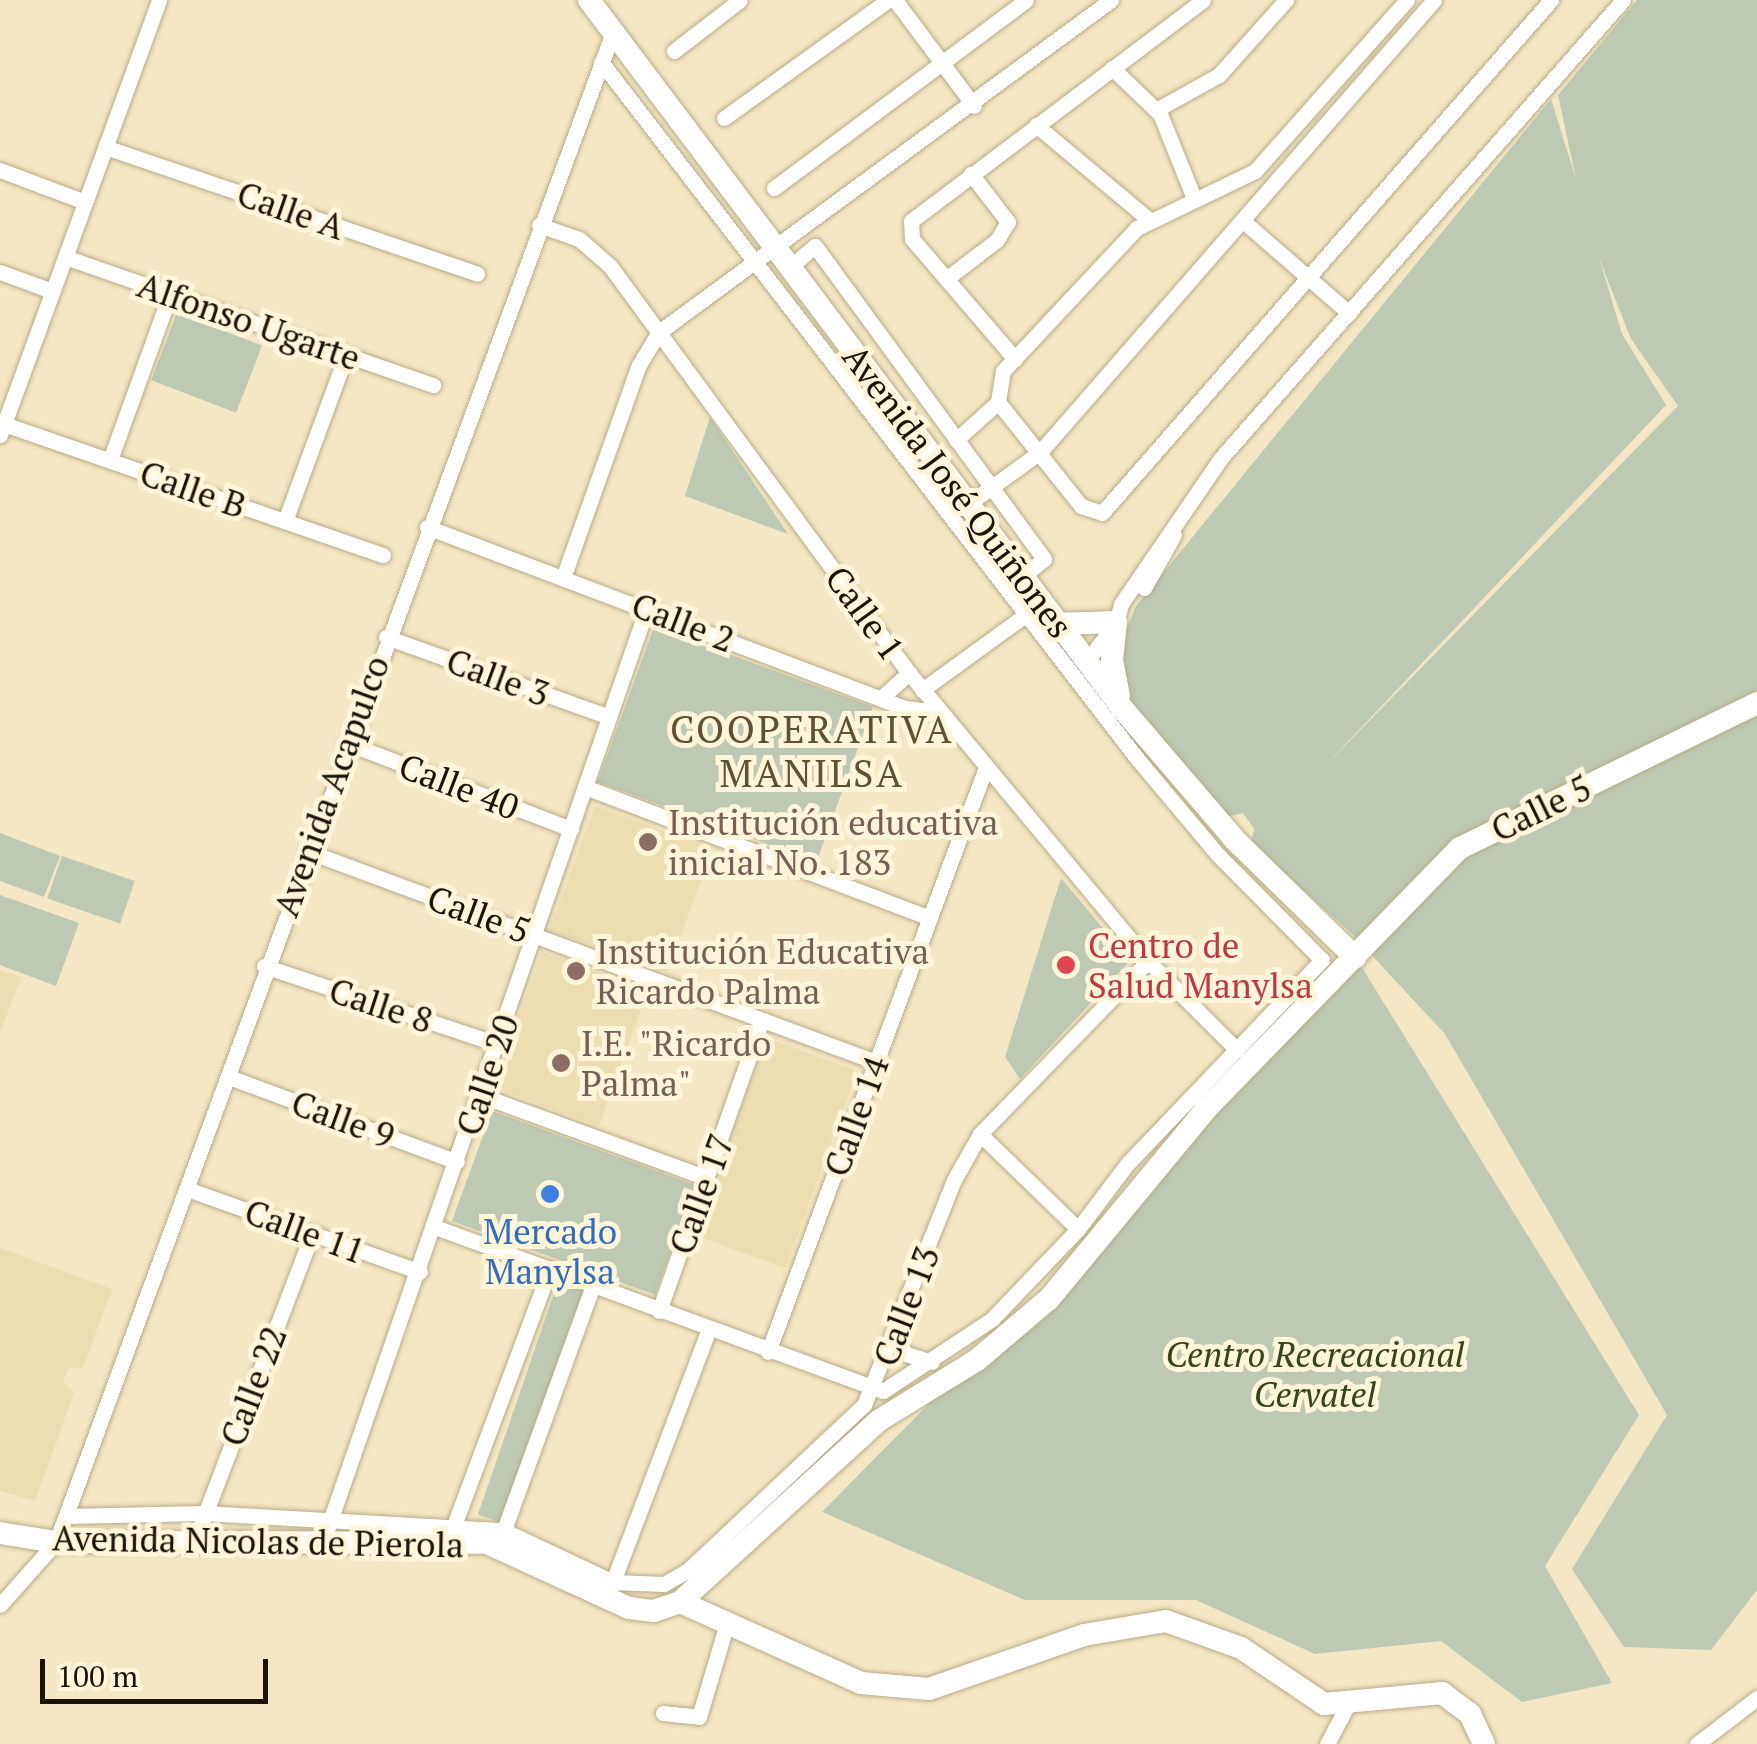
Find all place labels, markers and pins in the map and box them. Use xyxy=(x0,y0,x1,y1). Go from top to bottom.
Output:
place label: Institución educativa inicial No. 183 xyxy=(668,801,998,883)
marker: Institución educativa inicial No. 183 xyxy=(637,831,659,853)
place label: Centro de Salud Manylsa xyxy=(1088,924,1313,1006)
place label: Institución Educativa Ricardo Palma xyxy=(596,930,929,1012)
marker: Centro de Salud Manylsa xyxy=(1053,952,1079,978)
marker: Institución Educativa Ricardo Palma xyxy=(565,960,587,982)
place label: I.E. "Ricardo Palma" xyxy=(581,1022,774,1104)
marker: I.E. "Ricardo Palma" xyxy=(550,1052,572,1074)
marker: Mercado Manylsa xyxy=(539,1183,561,1205)
place label: Mercado Manylsa xyxy=(483,1210,617,1292)

